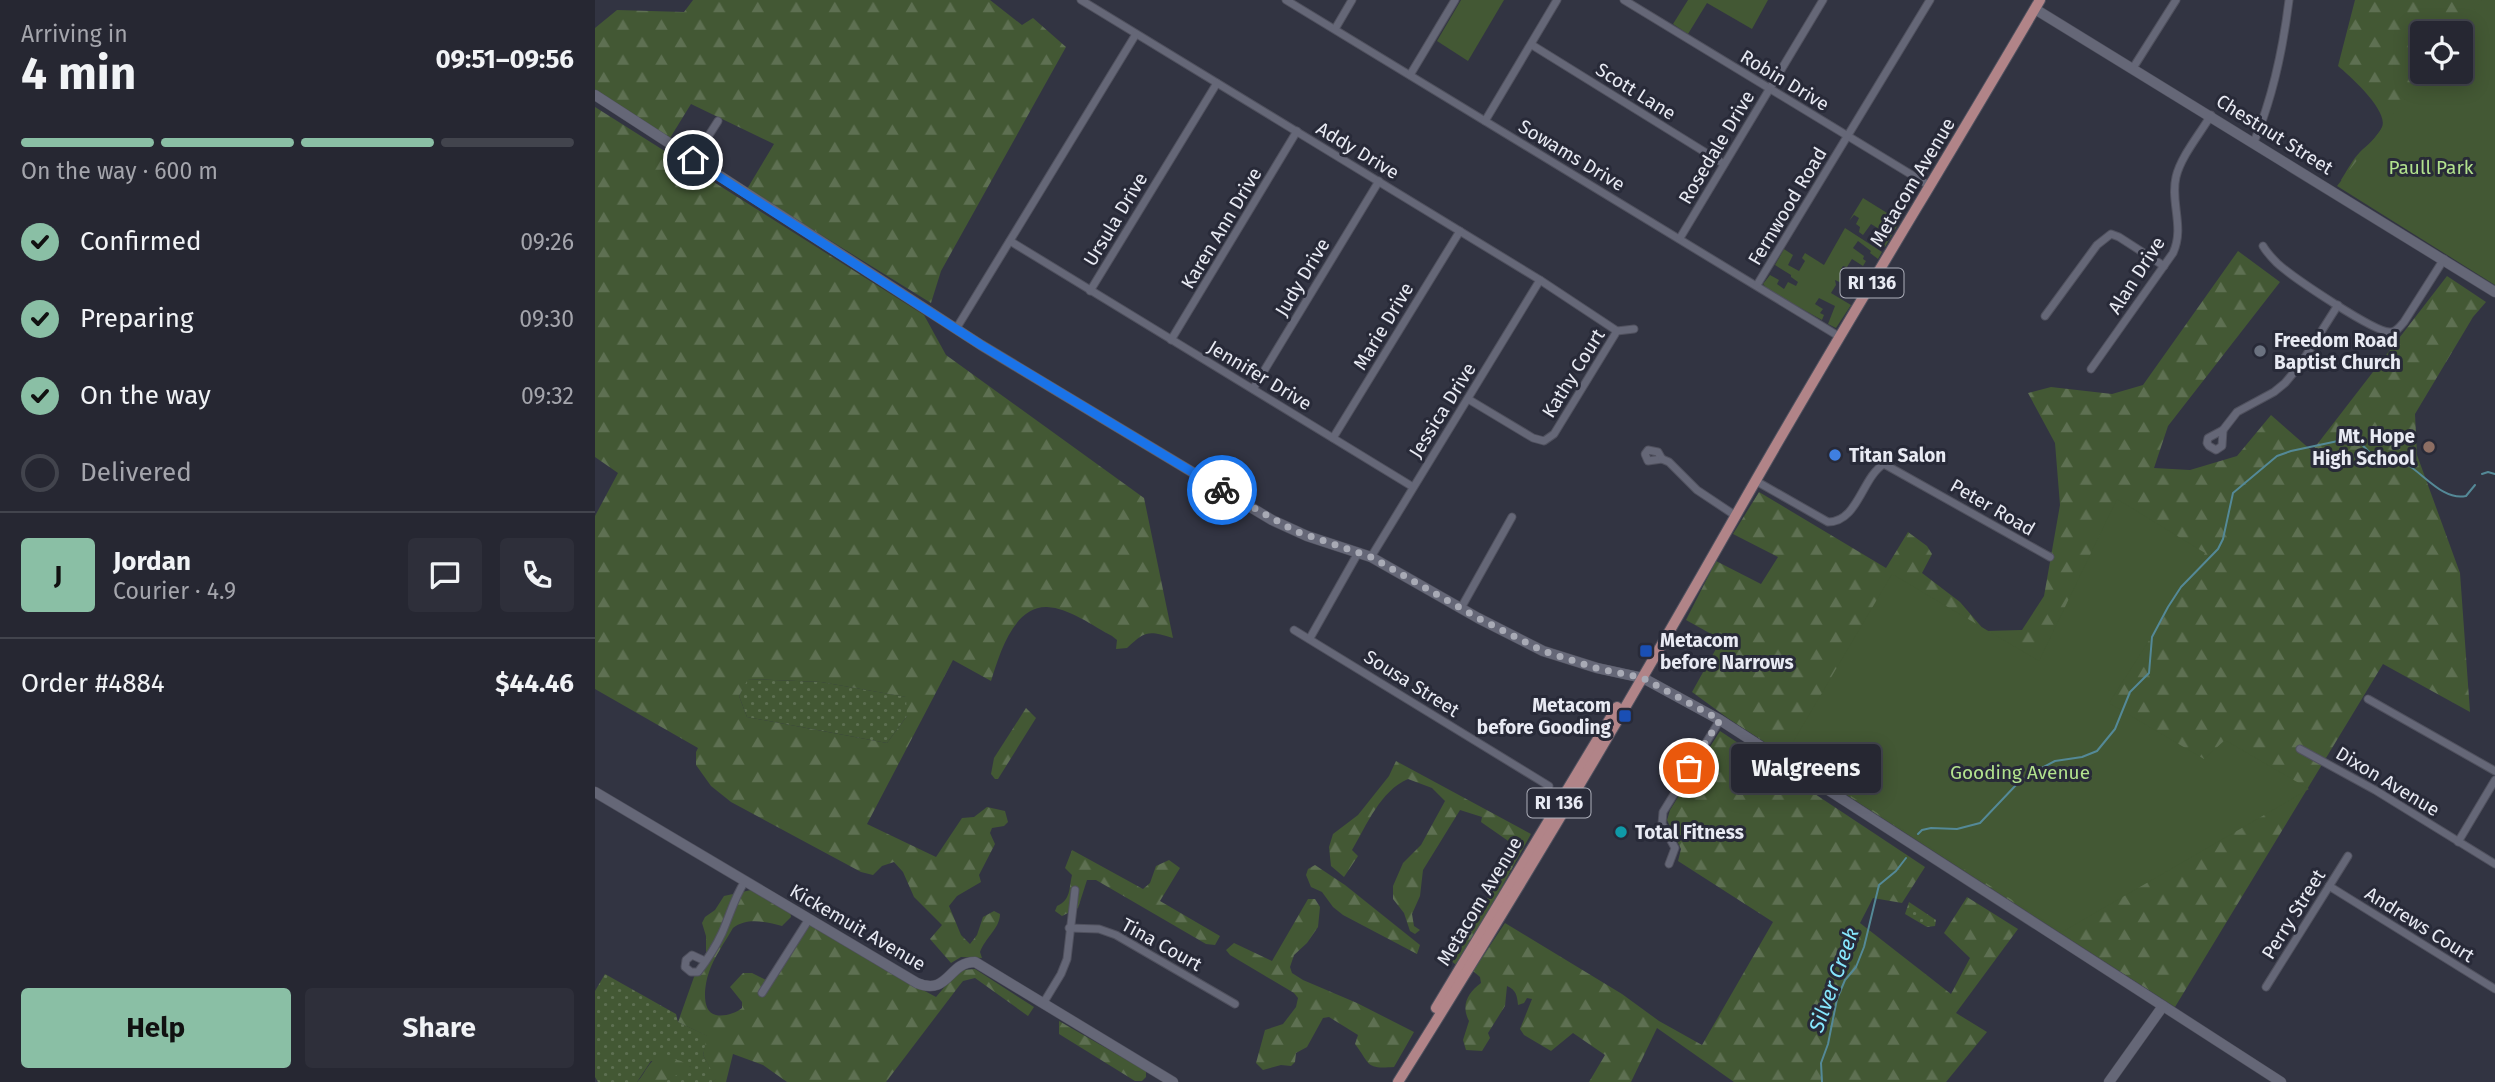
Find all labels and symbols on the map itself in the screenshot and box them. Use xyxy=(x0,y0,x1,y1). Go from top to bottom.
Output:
street label: Robin Drive xyxy=(1736,45,1833,116)
street label: Scott Lane xyxy=(1591,58,1680,125)
street label: Rosedale Drive xyxy=(1673,86,1759,208)
street label: Chestnut Street xyxy=(2212,89,2337,180)
street label: Metacom Avenue xyxy=(1865,114,1960,251)
street label: Sowams Drive xyxy=(1514,115,1629,196)
street label: Addy Drive xyxy=(1312,117,1403,184)
pin xyxy=(663,130,723,190)
street label: Fernwood Road xyxy=(1743,143,1832,269)
park label: Paull Park xyxy=(2389,156,2474,179)
street label: Karen Ann Drive xyxy=(1176,163,1267,293)
street label: Ursula Drive xyxy=(1079,168,1152,270)
street label: Alan Drive xyxy=(2103,232,2170,318)
street label: Judy Drive xyxy=(1270,234,1335,321)
road number: RI 136 xyxy=(1841,268,1903,298)
street label: Marie Drive xyxy=(1348,278,1418,374)
street label: Kathy Court xyxy=(1537,325,1610,422)
place label: Freedom Road Baptist Church xyxy=(2274,329,2401,374)
street label: Jennifer Drive xyxy=(1204,335,1316,415)
marker: Freedom Road Baptist Church xyxy=(2252,343,2268,359)
street label: Jessica Drive xyxy=(1404,358,1481,462)
place label: Mt. Hope High School xyxy=(2312,425,2415,470)
marker: Mt. Hope High School xyxy=(2421,439,2437,455)
place label: Titan Salon xyxy=(1849,444,1946,467)
marker: Titan Salon xyxy=(1827,447,1843,463)
courier xyxy=(1187,455,1257,525)
street label: Peter Road xyxy=(1946,474,2039,541)
place label: Metacom before Narrows xyxy=(1660,629,1794,674)
marker: Metacom before Narrows xyxy=(1638,643,1654,659)
street label: Sousa Street xyxy=(1360,645,1464,722)
place label: Metacom before Gooding xyxy=(1477,694,1612,739)
marker: Metacom before Gooding xyxy=(1617,708,1633,724)
pin xyxy=(1659,738,1719,798)
street label: Dixon Avenue xyxy=(2332,741,2444,821)
callout: Walgreens xyxy=(1731,744,1881,792)
park label: Gooding Avenue xyxy=(1950,761,2090,784)
road number: RI 136 xyxy=(1527,788,1591,818)
place label: Total Fitness xyxy=(1635,821,1744,844)
marker: Total Fitness xyxy=(1613,824,1629,840)
street label: Metacom Avenue xyxy=(1432,833,1527,970)
street label: Perry Street xyxy=(2257,865,2330,963)
street label: Kickemuit Avenue xyxy=(786,879,930,976)
street label: Andrews Court xyxy=(2361,882,2479,967)
street label: Tina Court xyxy=(1118,913,1206,976)
water label: Silver Creek xyxy=(1803,924,1865,1037)

